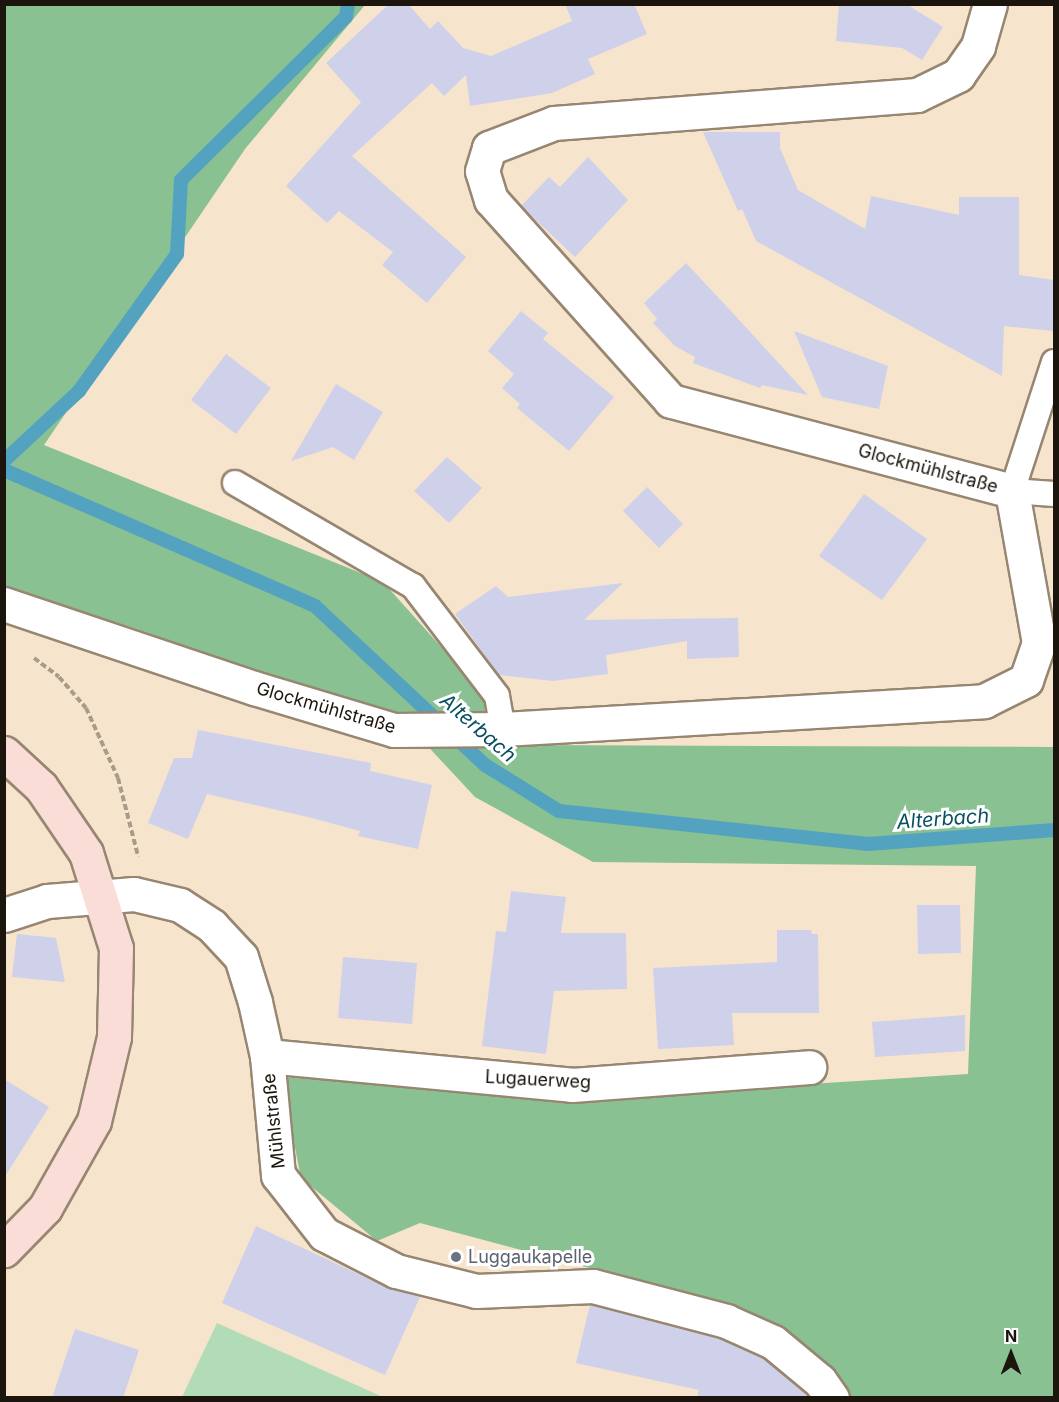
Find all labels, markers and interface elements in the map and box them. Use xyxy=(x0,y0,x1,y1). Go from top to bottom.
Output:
street label: Glockmühlstraße xyxy=(856,440,1000,498)
street label: Glockmühlstraße xyxy=(254,678,398,738)
water label: Alterbach xyxy=(435,689,521,767)
water label: Alterbach xyxy=(896,804,990,834)
street label: Lugauerweg xyxy=(485,1066,591,1094)
street label: Mühlstraße xyxy=(258,1072,290,1170)
place label: Luggaukapelle xyxy=(468,1246,592,1268)
marker: Luggaukapelle xyxy=(449,1250,463,1264)
north arrow xyxy=(981,1324,1041,1384)
text: N xyxy=(1005,1326,1017,1346)

